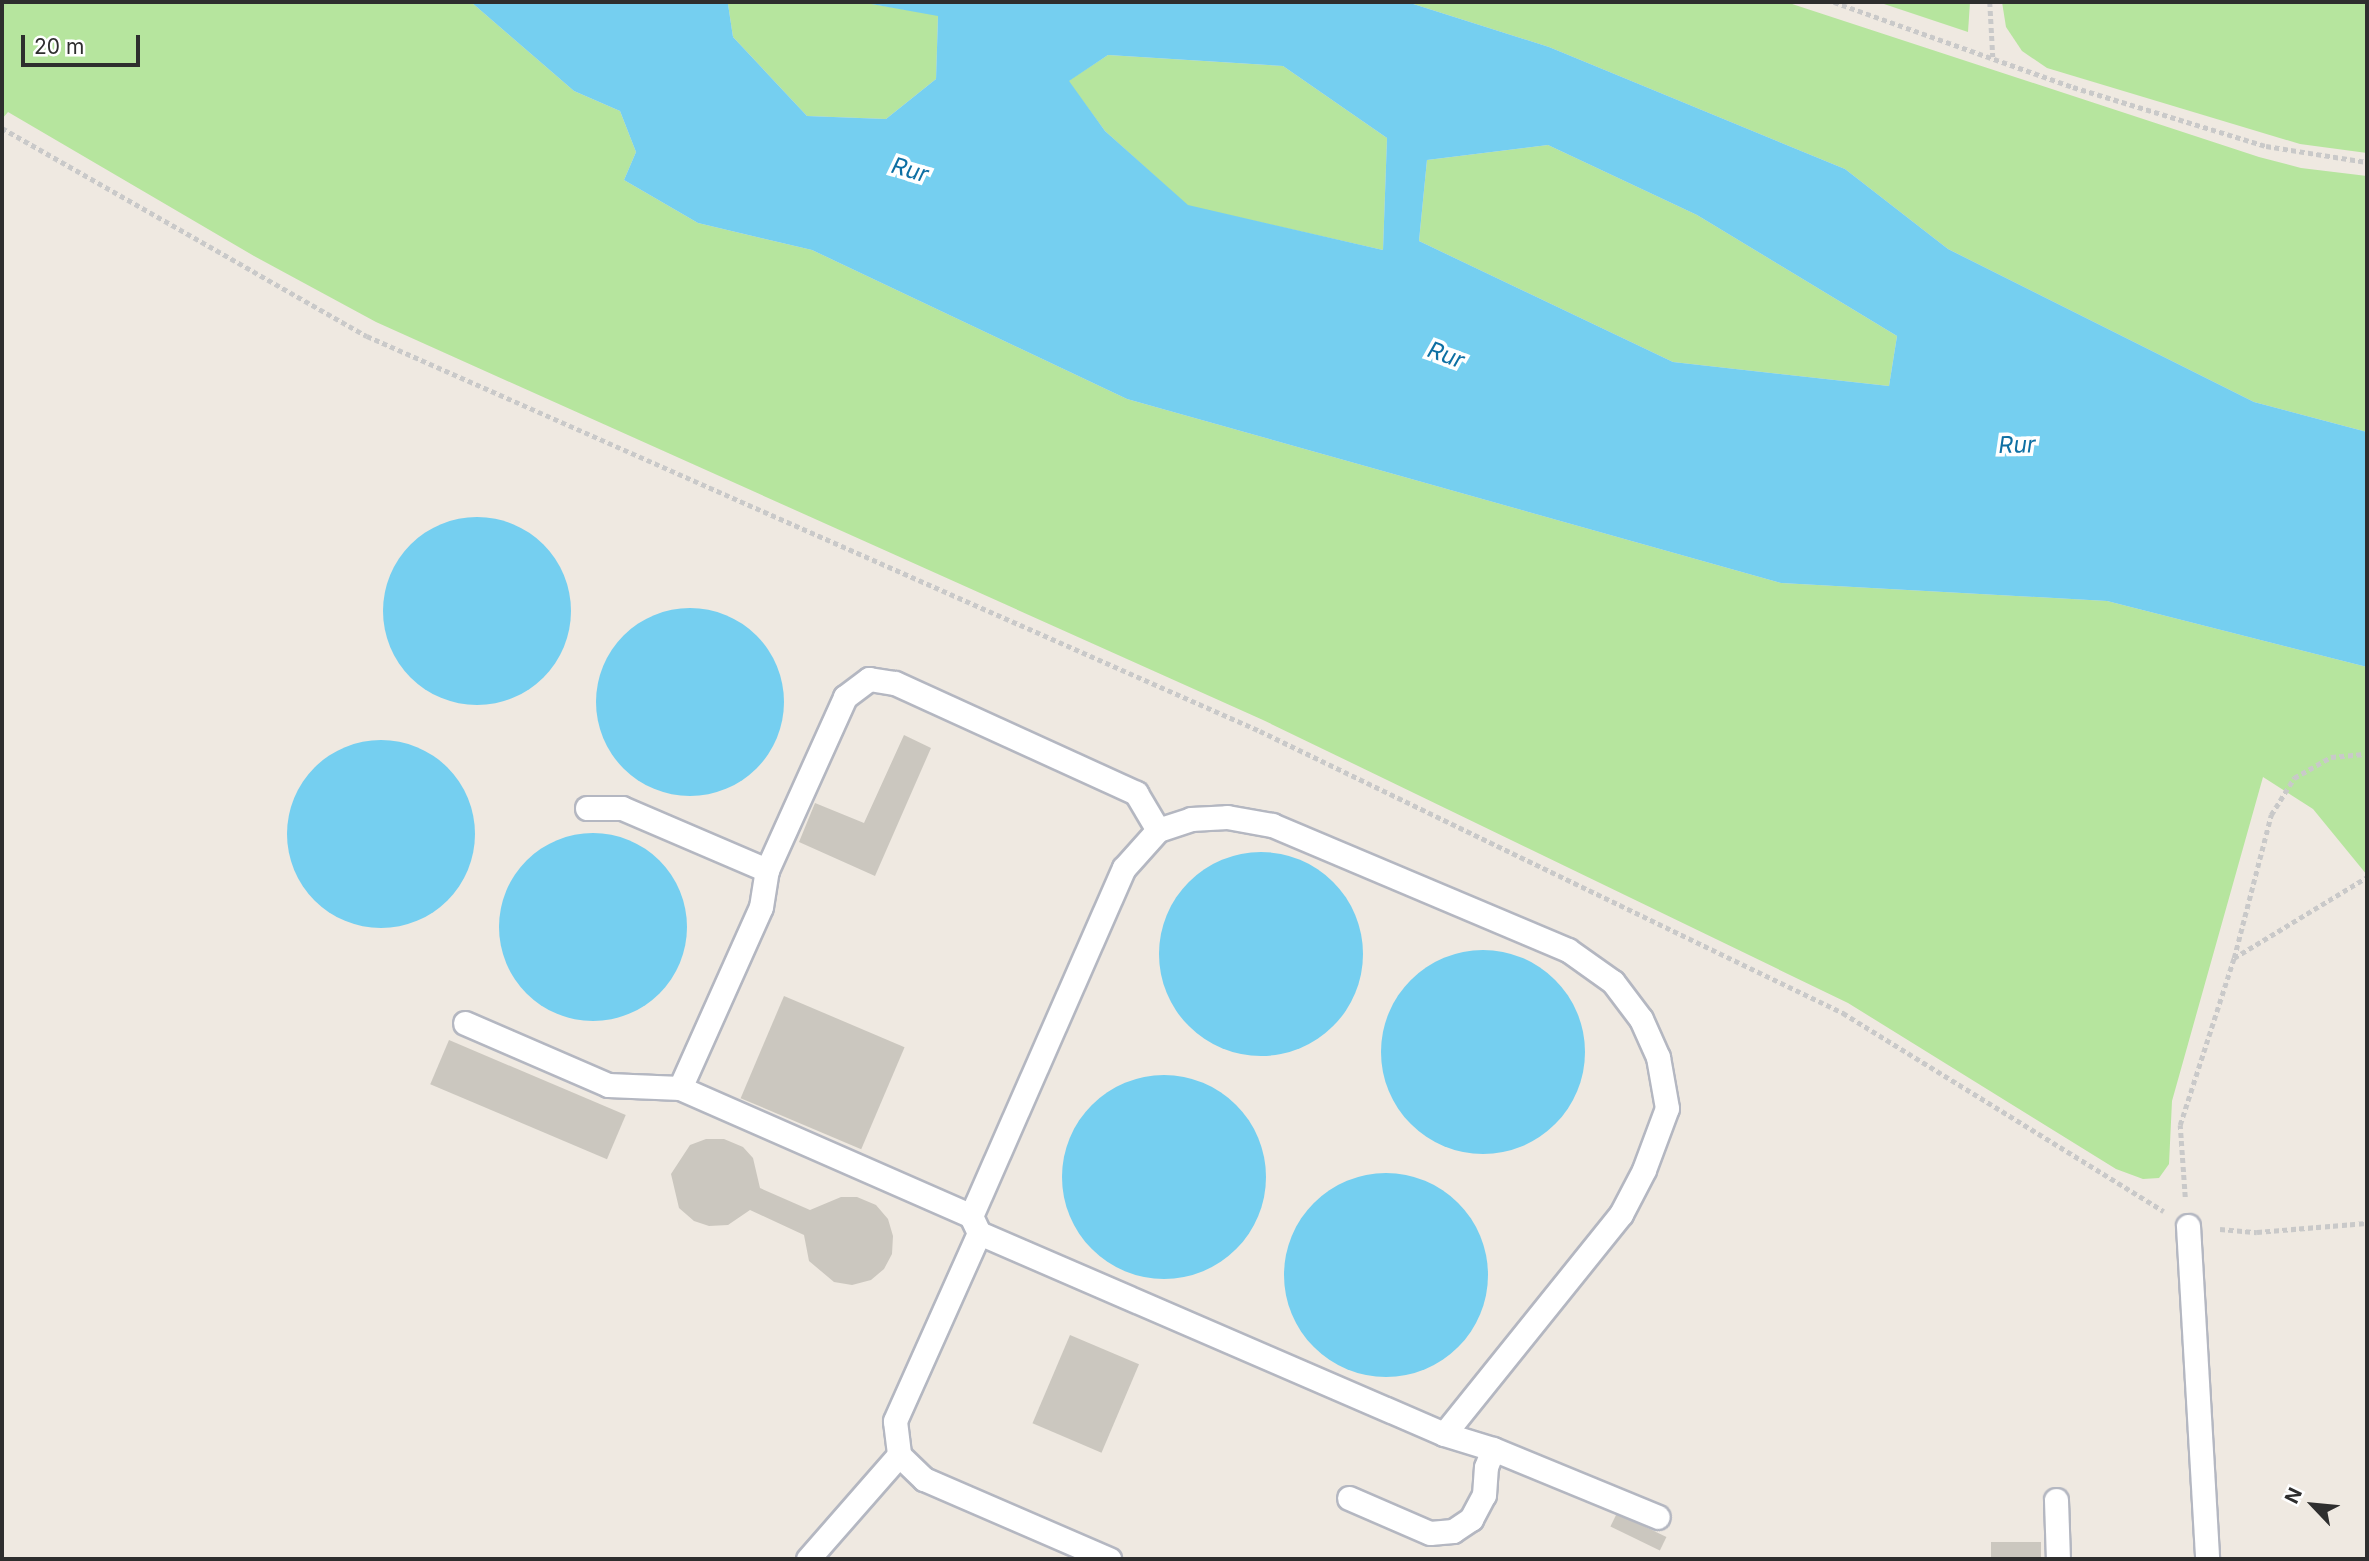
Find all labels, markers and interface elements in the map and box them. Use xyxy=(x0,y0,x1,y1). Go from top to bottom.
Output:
scale bar xyxy=(24,21,144,65)
text: 20 m xyxy=(34,34,84,59)
water label: Rur xyxy=(888,152,932,188)
water label: Rur xyxy=(1424,336,1468,374)
water label: Rur xyxy=(1998,431,2036,459)
north arrow xyxy=(2278,1470,2348,1540)
text: N xyxy=(2280,1484,2307,1507)

